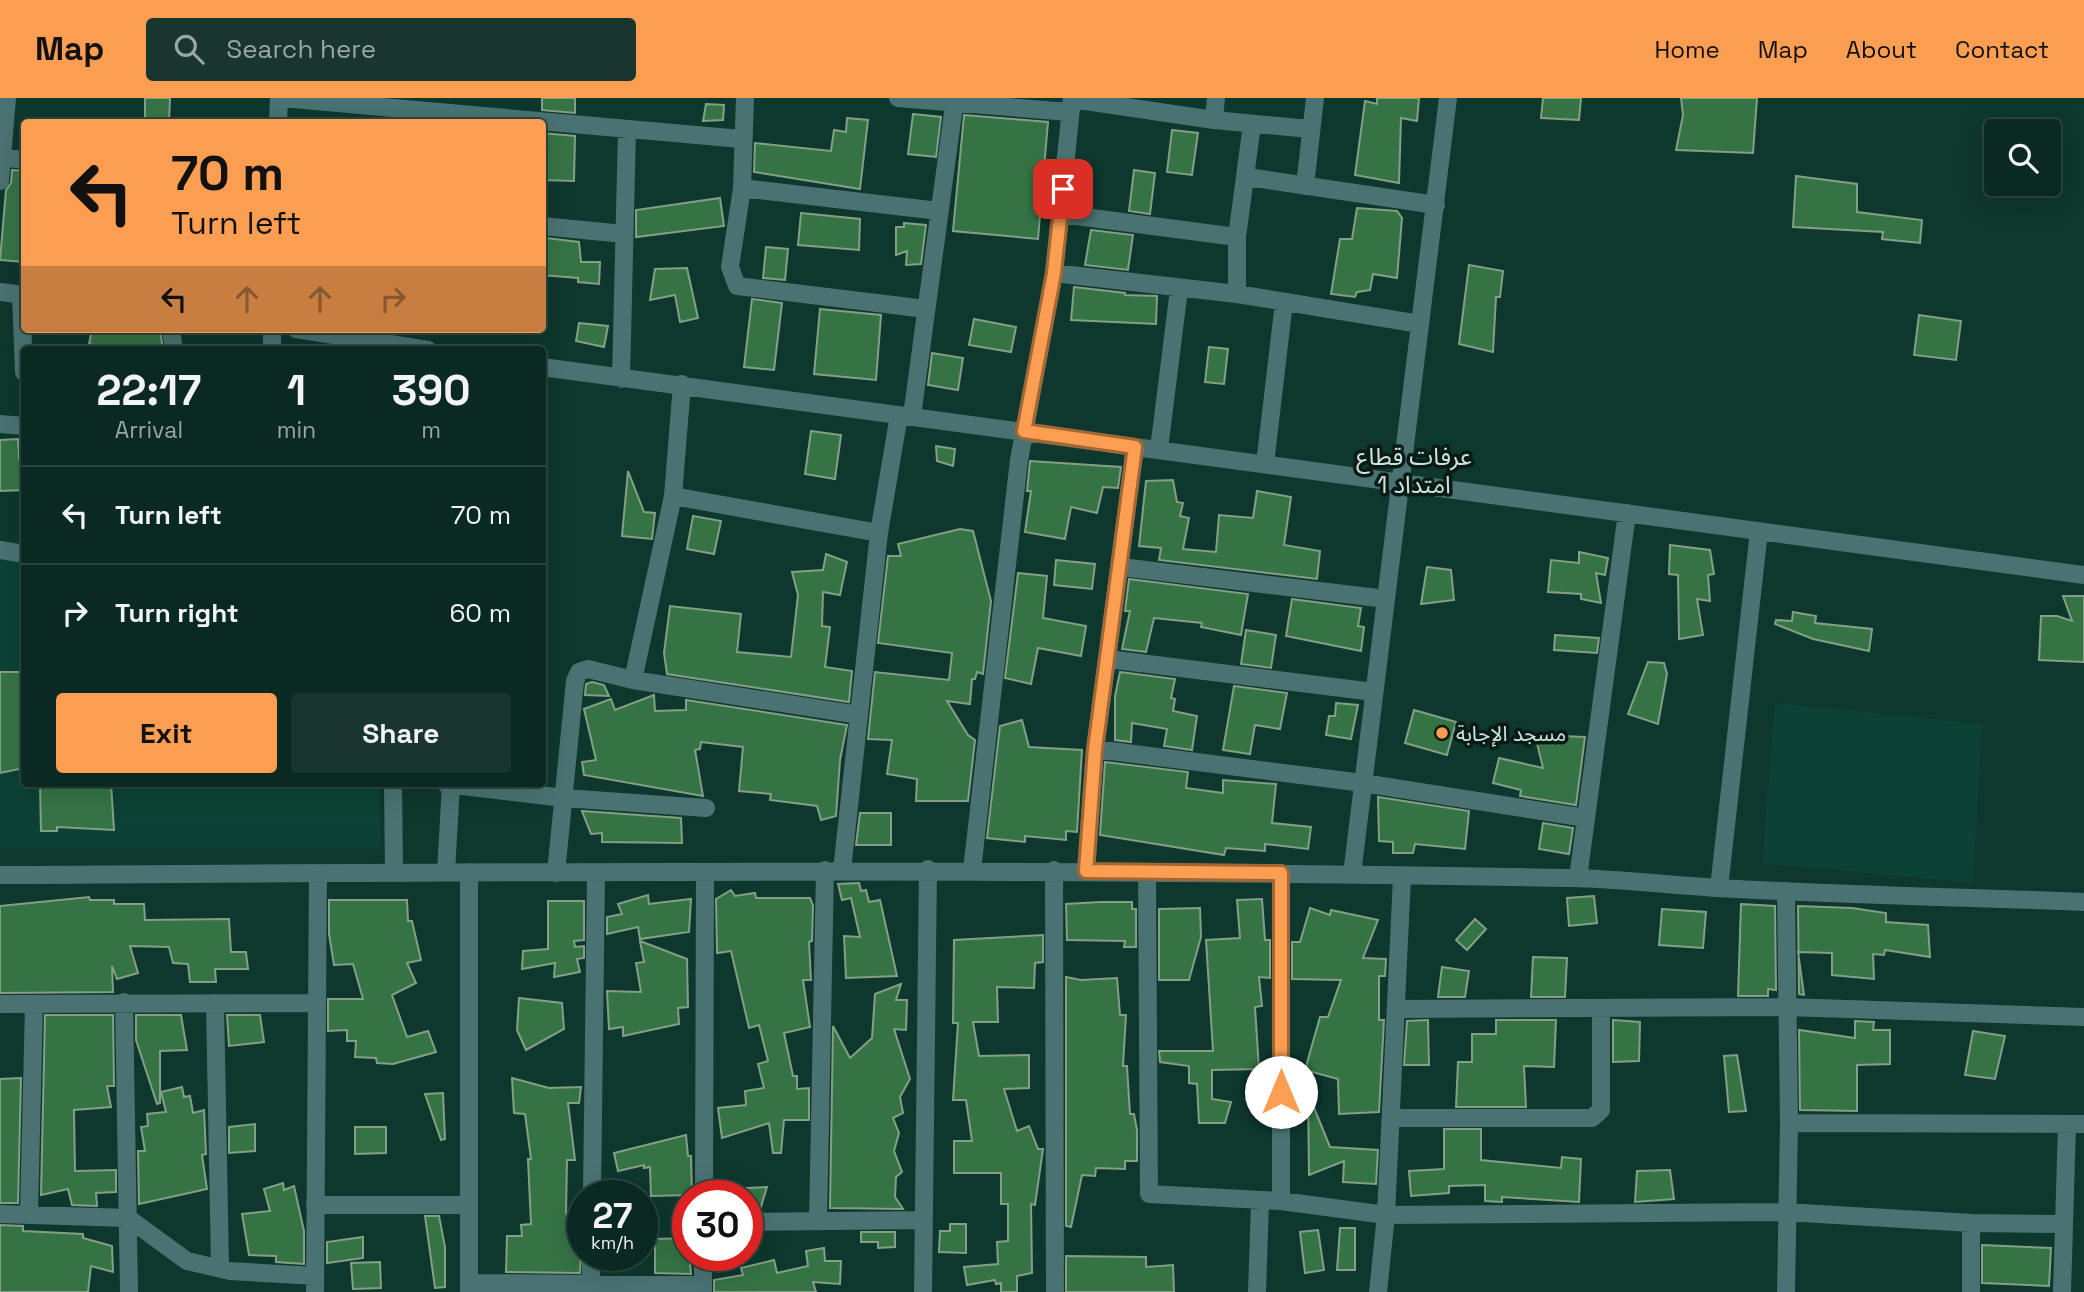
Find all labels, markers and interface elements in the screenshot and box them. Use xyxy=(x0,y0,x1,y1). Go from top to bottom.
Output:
search box xyxy=(146,18,636,81)
text: Map xyxy=(35,28,104,70)
icon: search xyxy=(170,30,208,68)
text: Search here xyxy=(226,32,376,66)
text: Home xyxy=(1654,34,1720,65)
text: Map xyxy=(1758,34,1808,65)
text: About xyxy=(1846,34,1917,65)
text: Contact xyxy=(1955,34,2049,65)
map controls xyxy=(1984,119,2061,196)
button: search xyxy=(1984,119,2061,196)
text: 70 m xyxy=(171,142,284,204)
icon: left xyxy=(56,147,147,238)
pin xyxy=(1033,159,1093,219)
icon: arrive xyxy=(1044,170,1082,208)
text: Turn left xyxy=(171,203,301,243)
icon: left xyxy=(155,280,193,318)
icon: ahead xyxy=(228,280,266,318)
icon: ahead xyxy=(301,280,339,318)
icon: right xyxy=(374,280,412,318)
text: 22:17 xyxy=(97,364,201,417)
text: 1 xyxy=(287,364,306,417)
text: 390 xyxy=(392,364,470,417)
text: Arrival xyxy=(115,415,183,445)
text: min xyxy=(277,415,316,445)
text: m xyxy=(421,415,441,445)
district label: عرفات قطاع 1 امتداد xyxy=(1356,441,1472,500)
icon: left xyxy=(56,496,94,534)
text: Turn left xyxy=(115,498,222,532)
text: 70 m xyxy=(451,498,511,532)
icon: right xyxy=(56,594,94,632)
text: Turn right xyxy=(115,596,239,630)
text: 60 m xyxy=(449,596,511,630)
button: Exit xyxy=(56,693,277,773)
button: Share xyxy=(291,693,511,773)
place label: مسجد الإجابة xyxy=(1456,720,1566,747)
marker: مسجد الإجابة xyxy=(1434,725,1450,741)
position arrow xyxy=(1244,1055,1318,1129)
speed limit sign: 30 xyxy=(672,1180,763,1271)
text: 27 xyxy=(593,1194,632,1238)
text: km/h xyxy=(591,1231,634,1254)

